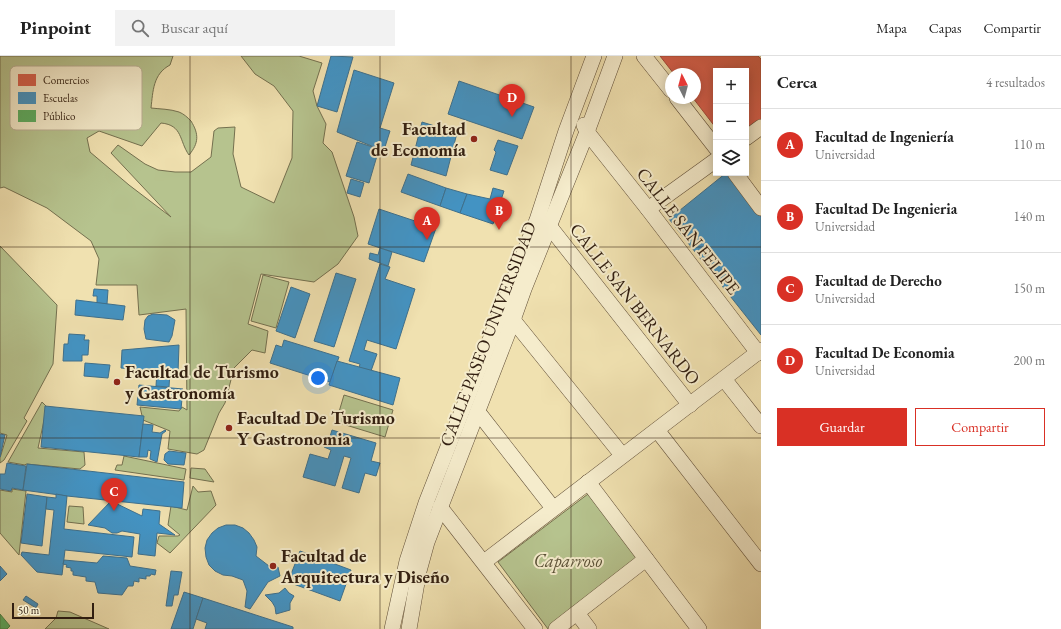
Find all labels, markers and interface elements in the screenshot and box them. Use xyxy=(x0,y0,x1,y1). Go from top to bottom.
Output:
search box xyxy=(115,10,395,46)
text: Pinpoint xyxy=(20,15,91,40)
icon: search xyxy=(129,17,151,39)
text: Buscar aquí xyxy=(161,18,228,37)
text: Mapa xyxy=(876,19,907,37)
text: Capas xyxy=(929,19,961,37)
text: Compartir xyxy=(983,19,1041,37)
legend xyxy=(10,66,142,130)
north arrow xyxy=(665,68,701,104)
map controls xyxy=(713,68,749,176)
button: + xyxy=(713,68,749,104)
text: Cerca xyxy=(777,71,817,93)
text: Comercios xyxy=(43,73,89,87)
text: 4 resultados xyxy=(986,74,1045,91)
pin: D xyxy=(499,84,525,117)
text: Escuelas xyxy=(43,91,78,105)
button: − xyxy=(713,104,749,140)
text: Público xyxy=(43,109,76,123)
place label: Facultad de Economía xyxy=(371,117,466,161)
text: Facultad de Ingeniería xyxy=(815,127,954,146)
marker: Facultad de Economía xyxy=(469,134,479,144)
text: A xyxy=(785,136,795,153)
text: 110 m xyxy=(1014,136,1045,153)
button: layers xyxy=(713,140,749,176)
text: Universidad xyxy=(815,146,875,163)
street label: CALLE SAN FELIPE xyxy=(632,163,745,299)
pin: B xyxy=(486,197,512,230)
text: Facultad De Ingenieria xyxy=(815,199,957,218)
pin: A xyxy=(414,207,440,240)
text: B xyxy=(786,208,794,225)
text: 140 m xyxy=(1014,208,1045,225)
street label: CALLE PASEO UNIVERSIDAD xyxy=(434,218,541,449)
street label: CALLE SAN BERNARDO xyxy=(565,218,706,389)
text: Universidad xyxy=(815,218,875,235)
text: Facultad de Derecho xyxy=(815,271,942,290)
text: C xyxy=(785,280,795,297)
text: 150 m xyxy=(1014,280,1045,297)
text: Universidad xyxy=(815,290,875,307)
text: Facultad De Economia xyxy=(815,343,955,362)
text: D xyxy=(785,352,795,369)
text: 200 m xyxy=(1014,352,1045,369)
place label: Facultad de Turismo y Gastronomía xyxy=(125,360,279,404)
text: Universidad xyxy=(815,362,875,379)
your location xyxy=(308,368,328,388)
marker: Facultad de Turismo y Gastronomía xyxy=(112,377,122,387)
place label: Facultad De Turismo Y Gastronomia xyxy=(237,406,395,450)
button: Guardar xyxy=(777,408,907,446)
button: Compartir xyxy=(915,408,1045,446)
marker: Facultad De Turismo Y Gastronomia xyxy=(224,423,234,433)
pin: C xyxy=(101,478,127,511)
place label: Facultad de Arquitectura y Diseño xyxy=(280,544,449,588)
park label: Caparroso xyxy=(534,549,602,573)
marker: Facultad de Arquitectura y Diseño xyxy=(268,561,278,571)
scale bar xyxy=(12,601,94,620)
text: 50 m xyxy=(18,603,39,617)

